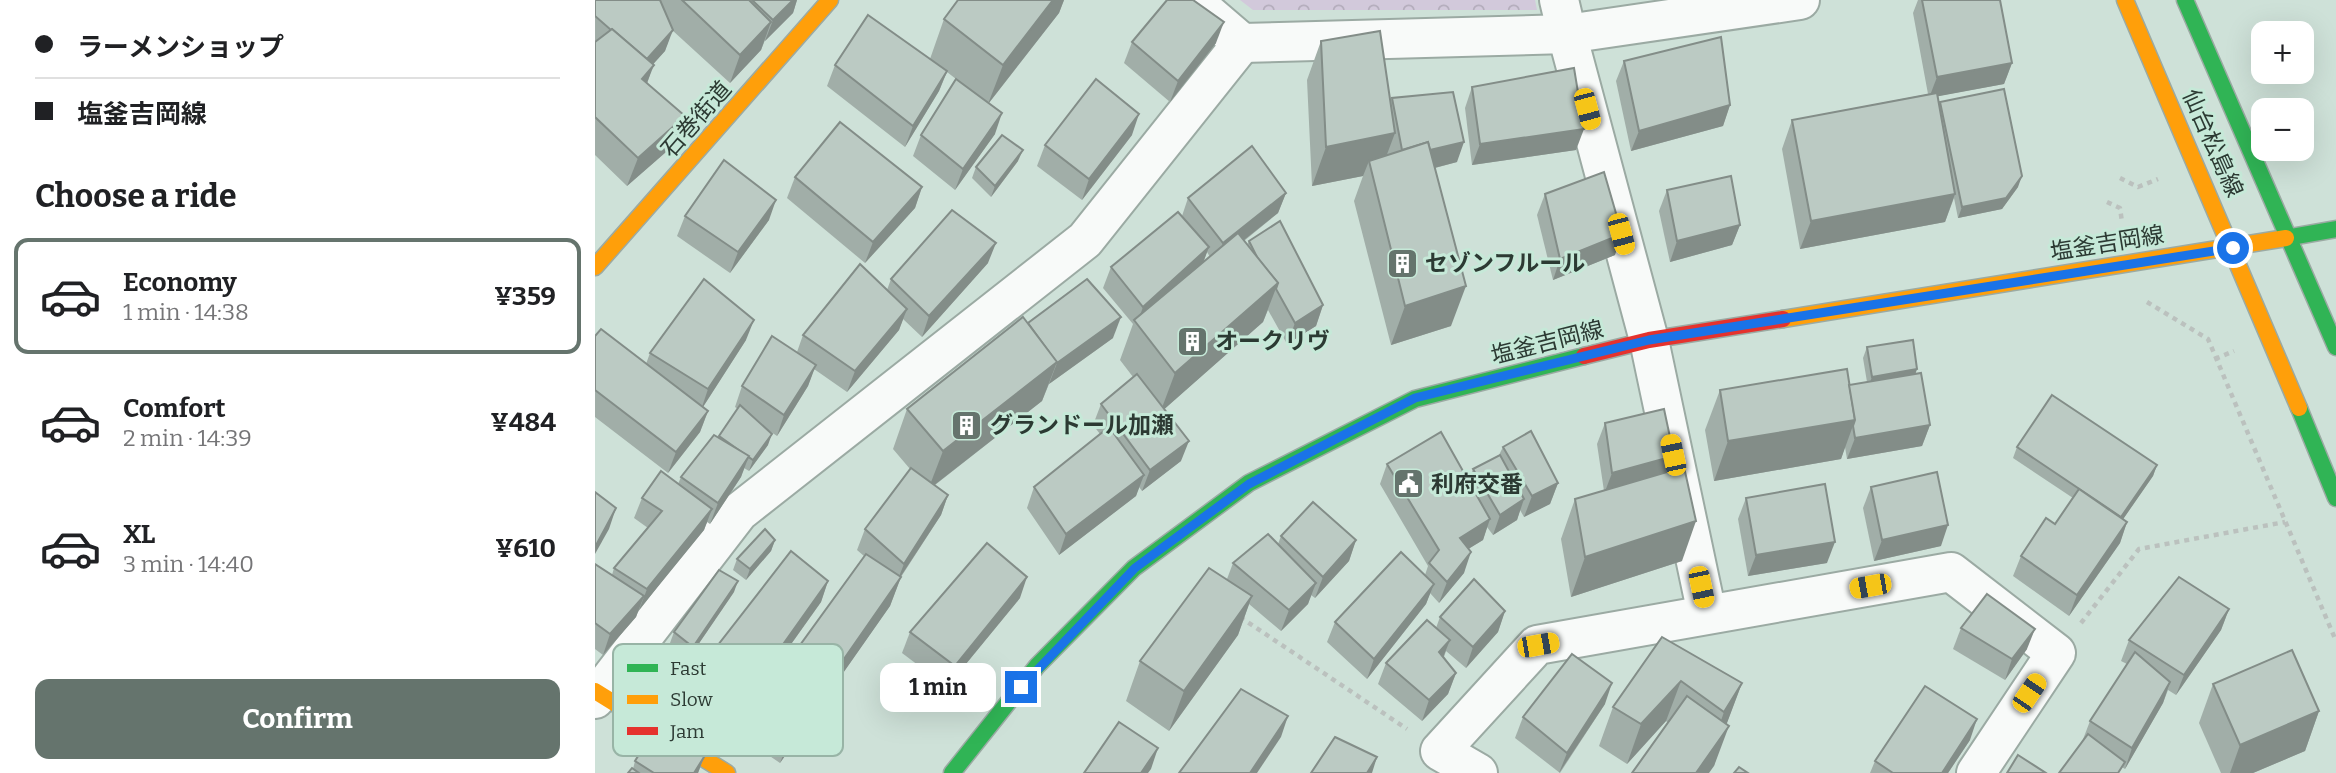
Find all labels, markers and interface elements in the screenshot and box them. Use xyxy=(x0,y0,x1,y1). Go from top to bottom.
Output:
map controls xyxy=(2251,21,2314,161)
button: + xyxy=(2251,21,2314,84)
text: ラーメンショップ xyxy=(77,32,284,63)
street label: 石巻街道 xyxy=(655,75,737,163)
street label: 仙台松島線 xyxy=(2177,85,2249,201)
car xyxy=(1572,86,1603,132)
button: − xyxy=(2251,98,2314,161)
text: 塩釜吉岡線 xyxy=(77,99,207,130)
text: Choose a ride xyxy=(35,177,236,215)
car xyxy=(1606,211,1637,257)
street label: 塩釜吉岡線 xyxy=(2048,220,2166,266)
route start xyxy=(2217,232,2249,264)
building icon: セゾンフルール xyxy=(1385,246,1419,280)
place label: セゾンフルール xyxy=(1425,249,1585,277)
icon: car xyxy=(39,265,102,328)
text: Economy xyxy=(123,267,237,298)
text: ¥359 xyxy=(494,281,556,312)
text: 1 min · 14:38 xyxy=(123,298,249,326)
street label: 塩釜吉岡線 xyxy=(1488,315,1606,369)
building icon: オークリヴ xyxy=(1175,324,1209,358)
place label: オークリヴ xyxy=(1215,327,1330,355)
icon: car xyxy=(39,391,102,454)
text: Comfort xyxy=(123,393,226,424)
text: ¥484 xyxy=(491,407,556,438)
building icon: グランドール加瀬 xyxy=(950,408,984,442)
place label: グランドール加瀬 xyxy=(990,411,1174,439)
text: 2 min · 14:39 xyxy=(123,424,252,452)
car xyxy=(1659,432,1688,478)
public building icon: 利府交番 xyxy=(1391,467,1425,501)
place label: 利府交番 xyxy=(1431,470,1523,498)
icon: car xyxy=(39,517,102,580)
text: XL xyxy=(123,519,155,550)
text: ¥610 xyxy=(495,533,556,564)
text: 3 min · 14:40 xyxy=(123,550,254,578)
car xyxy=(1687,564,1716,610)
car xyxy=(1848,572,1893,600)
car xyxy=(1516,631,1561,659)
legend xyxy=(613,644,843,756)
text: Fast xyxy=(670,657,707,680)
callout: 1 min xyxy=(881,662,997,712)
car xyxy=(2009,670,2050,716)
route end xyxy=(1005,671,1037,703)
text: 1 min xyxy=(909,673,967,701)
button: Confirm xyxy=(35,679,560,759)
text: Slow xyxy=(670,688,713,711)
text: Jam xyxy=(669,720,704,743)

